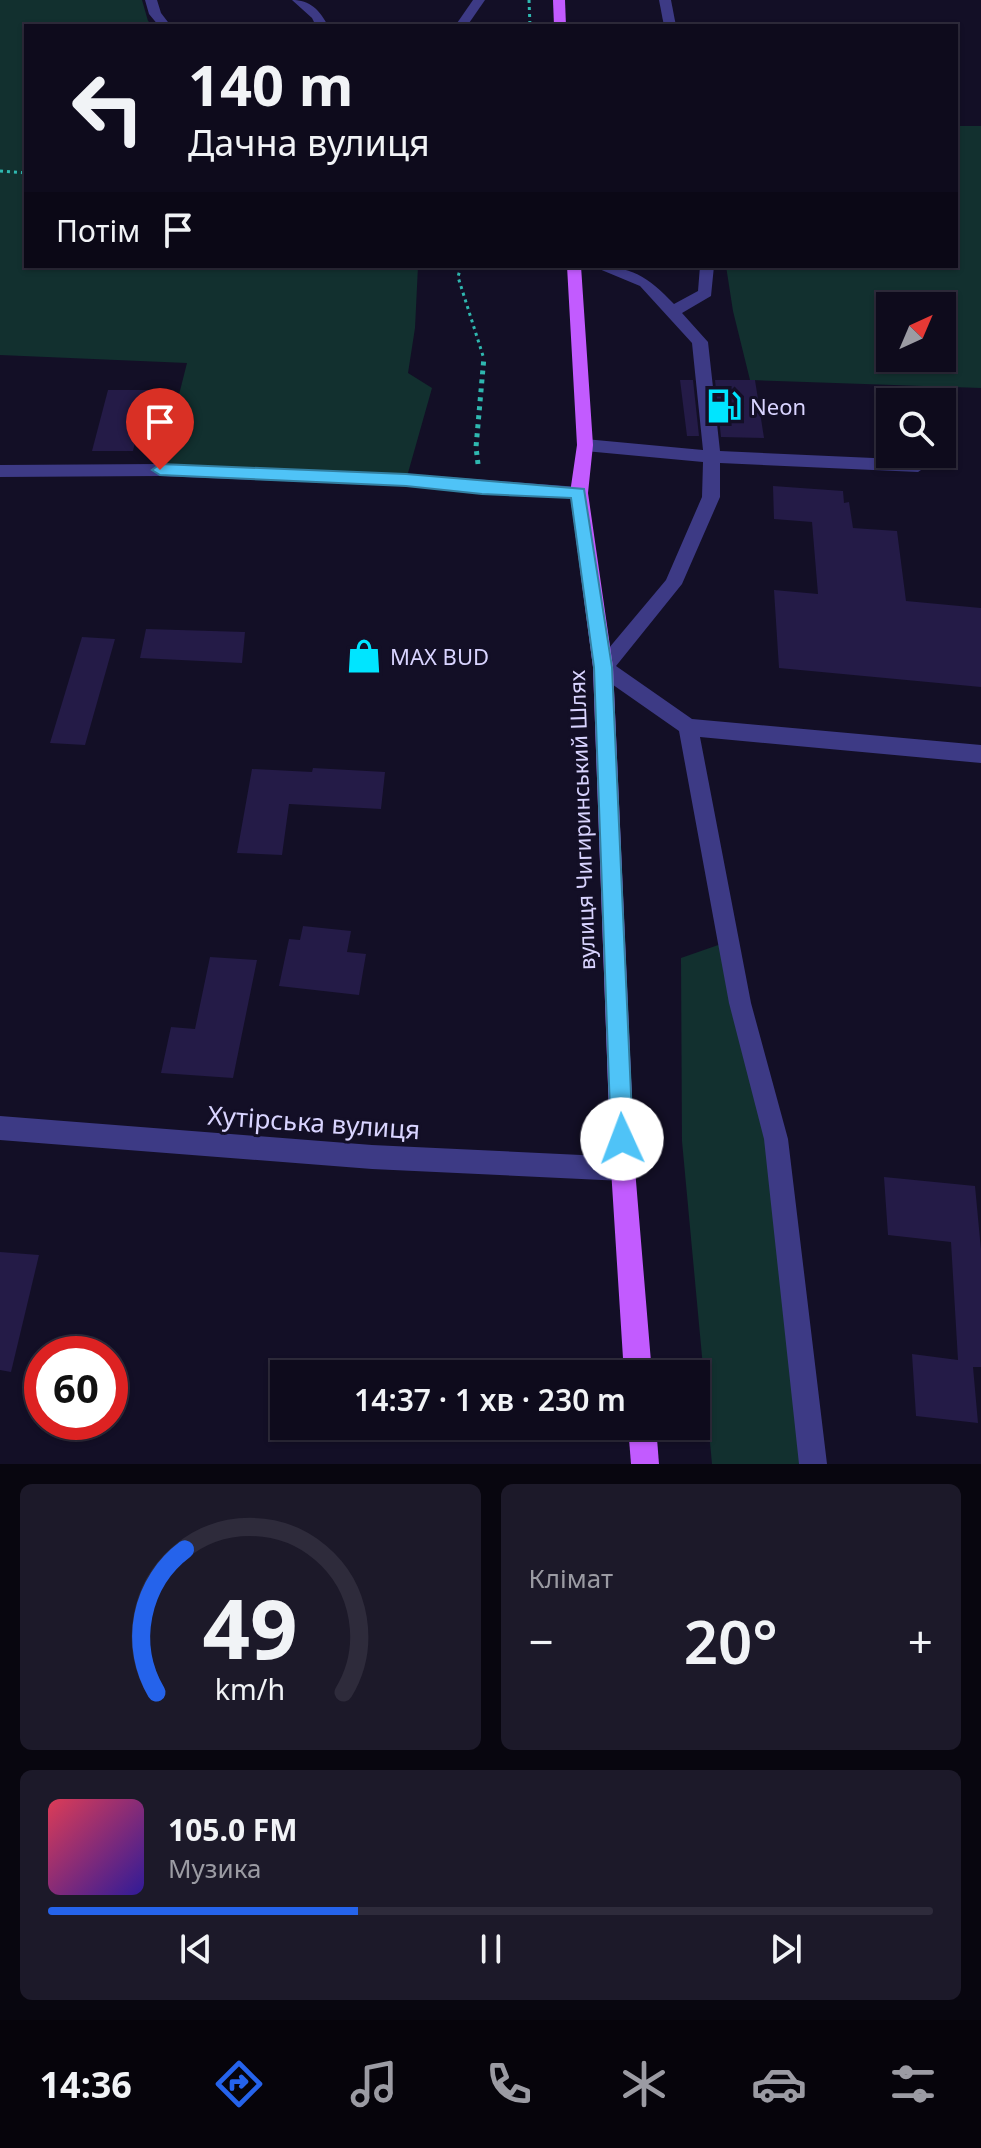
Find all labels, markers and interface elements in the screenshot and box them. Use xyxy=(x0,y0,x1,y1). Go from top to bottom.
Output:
text: 140 m xyxy=(188,46,353,122)
icon: left xyxy=(56,56,160,160)
text: Дачна вулиця xyxy=(188,118,430,167)
icon: arrive xyxy=(156,208,200,252)
text: Потім xyxy=(56,210,140,251)
north arrow xyxy=(876,292,956,372)
map controls xyxy=(876,292,956,468)
fuel station icon: Neon xyxy=(705,387,743,425)
pin xyxy=(126,388,194,470)
button: search xyxy=(876,388,956,468)
place label: Neon xyxy=(750,391,806,421)
icon: arrive xyxy=(138,400,182,444)
shop icon: MAX BUD xyxy=(345,637,383,675)
place label: MAX BUD xyxy=(390,641,489,671)
street label: вулиця Чигиринський Шлях xyxy=(561,669,601,971)
street label: Хутірська вулиця xyxy=(206,1097,422,1147)
position arrow xyxy=(580,1097,664,1181)
speed limit sign: 60 xyxy=(24,1336,128,1440)
text: 14:37 · 1 хв · 230 m xyxy=(354,1379,626,1420)
text: Клімат xyxy=(529,1560,613,1596)
text: 49 xyxy=(203,1570,298,1683)
text: 20° xyxy=(684,1600,778,1682)
text: − xyxy=(529,1611,554,1671)
text: + xyxy=(908,1611,933,1671)
text: km/h xyxy=(215,1669,285,1708)
text: 105.0 FM xyxy=(168,1809,298,1850)
text: Музика xyxy=(168,1850,261,1886)
icon: previous xyxy=(174,1927,218,1971)
icon: pause xyxy=(469,1927,513,1971)
icon: next xyxy=(764,1927,808,1971)
icon: directions xyxy=(211,2056,267,2112)
icon: music xyxy=(346,2056,402,2112)
icon: phone xyxy=(481,2056,537,2112)
icon: climate xyxy=(616,2056,672,2112)
icon: car xyxy=(751,2056,807,2112)
icon: filters xyxy=(885,2056,941,2112)
text: 14:36 xyxy=(39,2060,132,2109)

